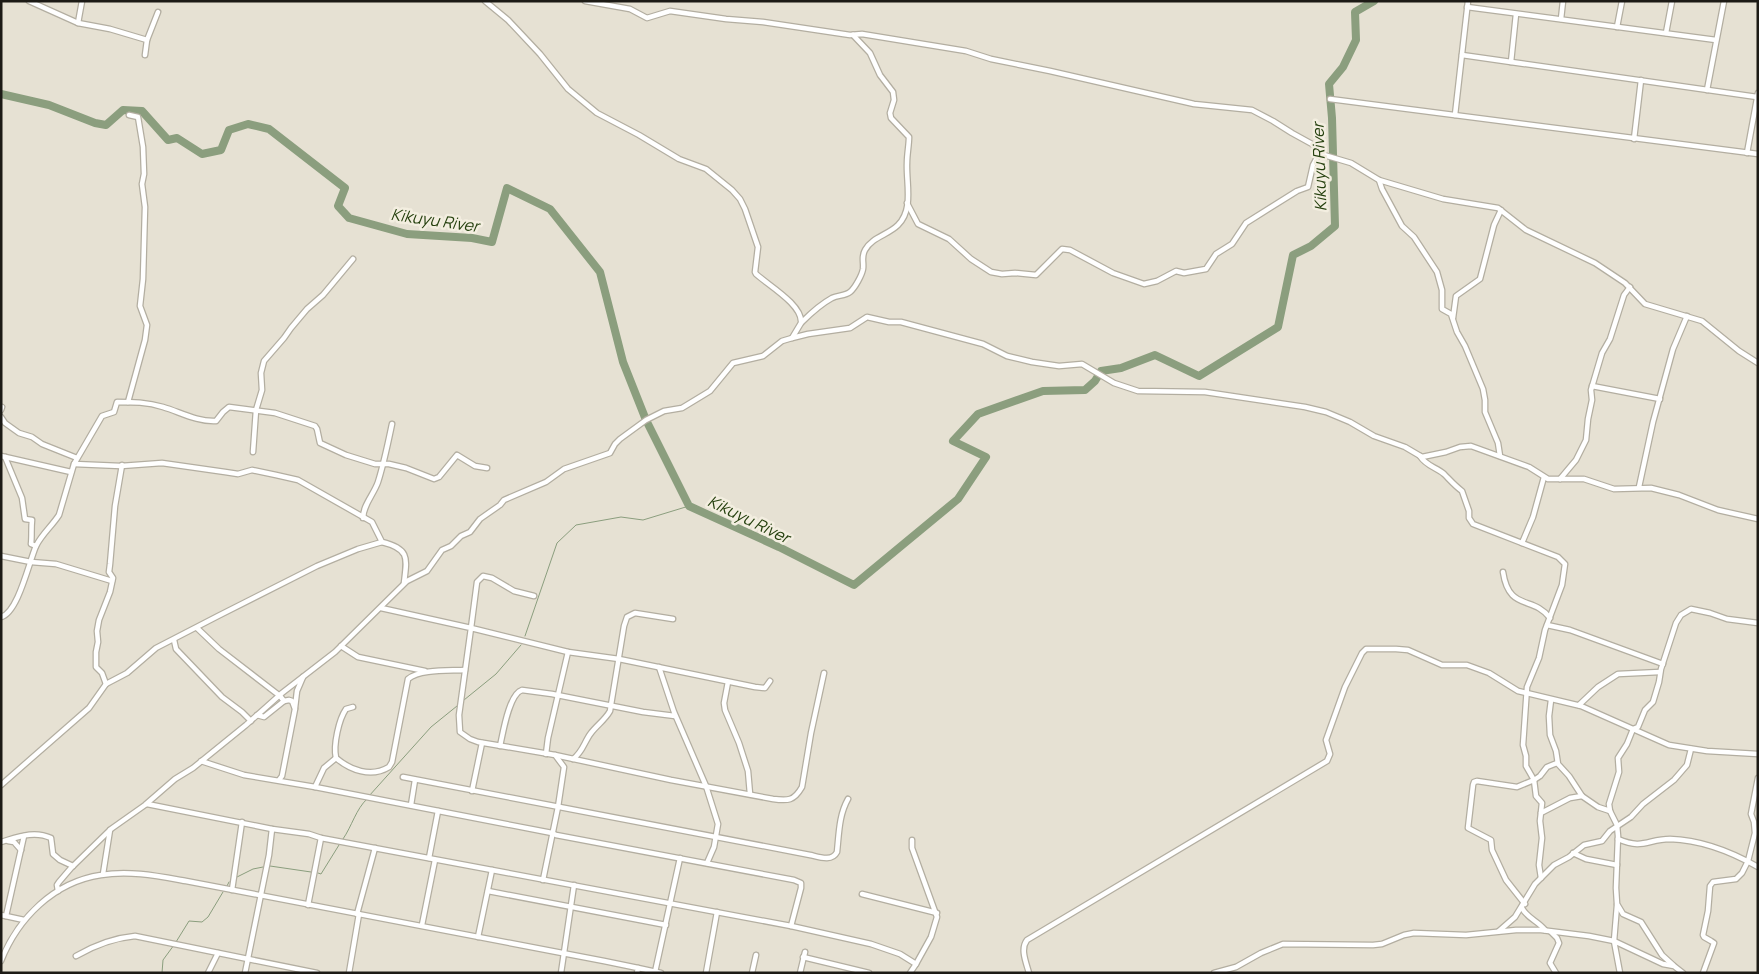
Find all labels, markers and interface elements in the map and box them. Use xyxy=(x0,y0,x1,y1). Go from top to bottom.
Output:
water label: Kikuyu River xyxy=(1306,120,1332,212)
water label: Kikuyu River xyxy=(390,203,483,237)
water label: Kikuyu River xyxy=(704,490,796,549)

